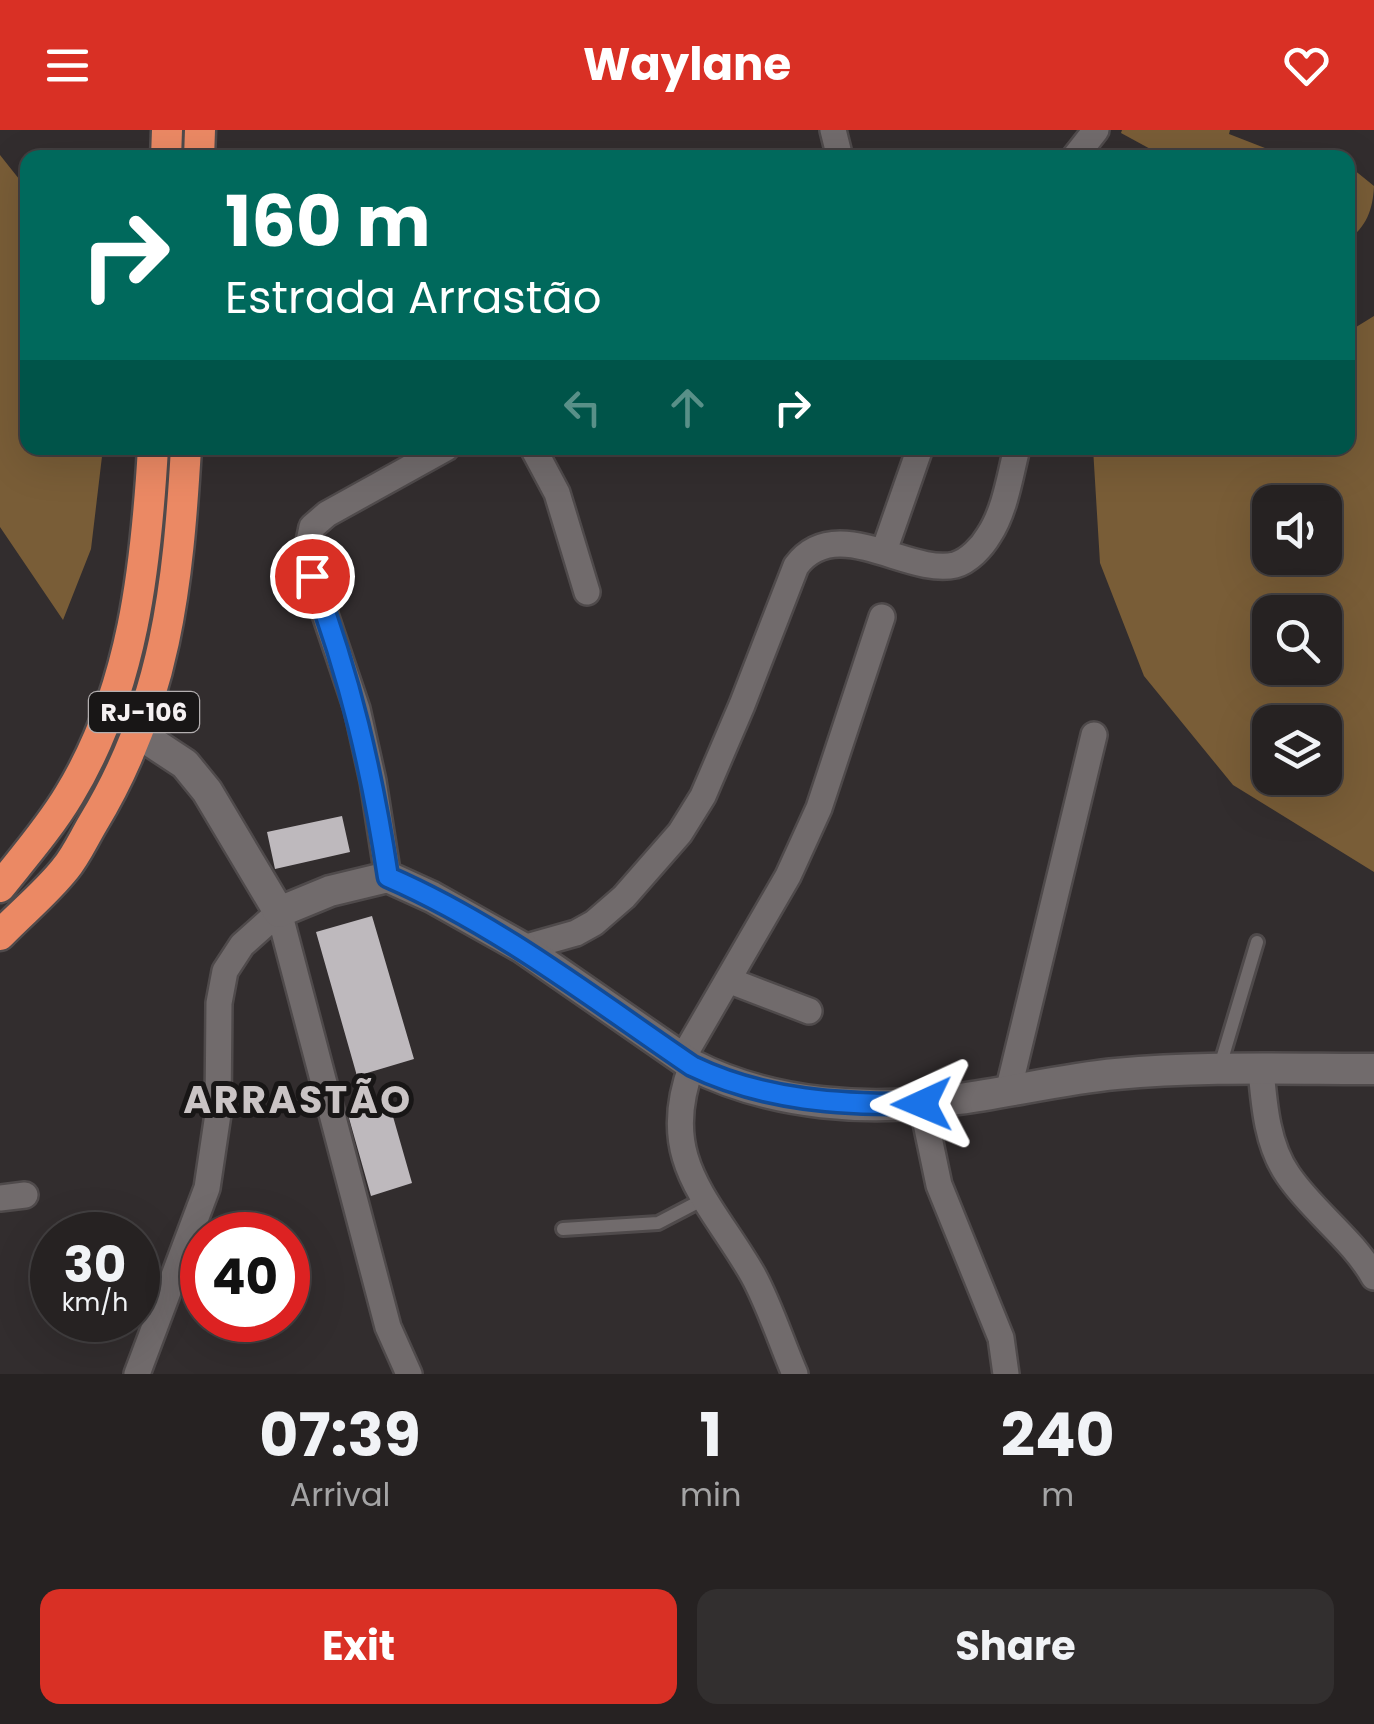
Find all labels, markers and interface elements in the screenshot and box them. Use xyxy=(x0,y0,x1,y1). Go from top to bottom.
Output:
text: Waylane xyxy=(583,33,791,96)
icon: menu xyxy=(40,38,95,93)
icon: heart xyxy=(1279,38,1334,93)
text: 160 m xyxy=(225,172,431,271)
icon: right xyxy=(60,190,190,320)
text: Estrada Arrastão xyxy=(225,266,601,329)
icon: left xyxy=(555,380,610,435)
icon: ahead xyxy=(660,380,715,435)
icon: right xyxy=(765,380,820,435)
map controls xyxy=(1252,485,1342,795)
button: sound xyxy=(1252,485,1342,575)
pin xyxy=(270,534,355,619)
icon: arrive xyxy=(285,549,340,604)
button: search xyxy=(1252,595,1342,685)
road number: RJ-106 xyxy=(89,692,199,732)
button: layers xyxy=(1252,705,1342,795)
position arrow xyxy=(870,1052,974,1156)
district label: ARRASTÃO xyxy=(183,1073,413,1126)
speed limit sign: 40 xyxy=(180,1212,310,1342)
text: 30 xyxy=(64,1229,126,1300)
text: km/h xyxy=(62,1285,128,1320)
text: 07:39 xyxy=(259,1393,421,1477)
text: 1 xyxy=(699,1393,722,1477)
text: 240 xyxy=(1001,1393,1115,1477)
text: Arrival xyxy=(290,1472,390,1517)
text: min xyxy=(680,1472,741,1517)
text: m xyxy=(1041,1472,1074,1517)
button: Exit xyxy=(40,1589,677,1704)
button: Share xyxy=(697,1589,1334,1704)

